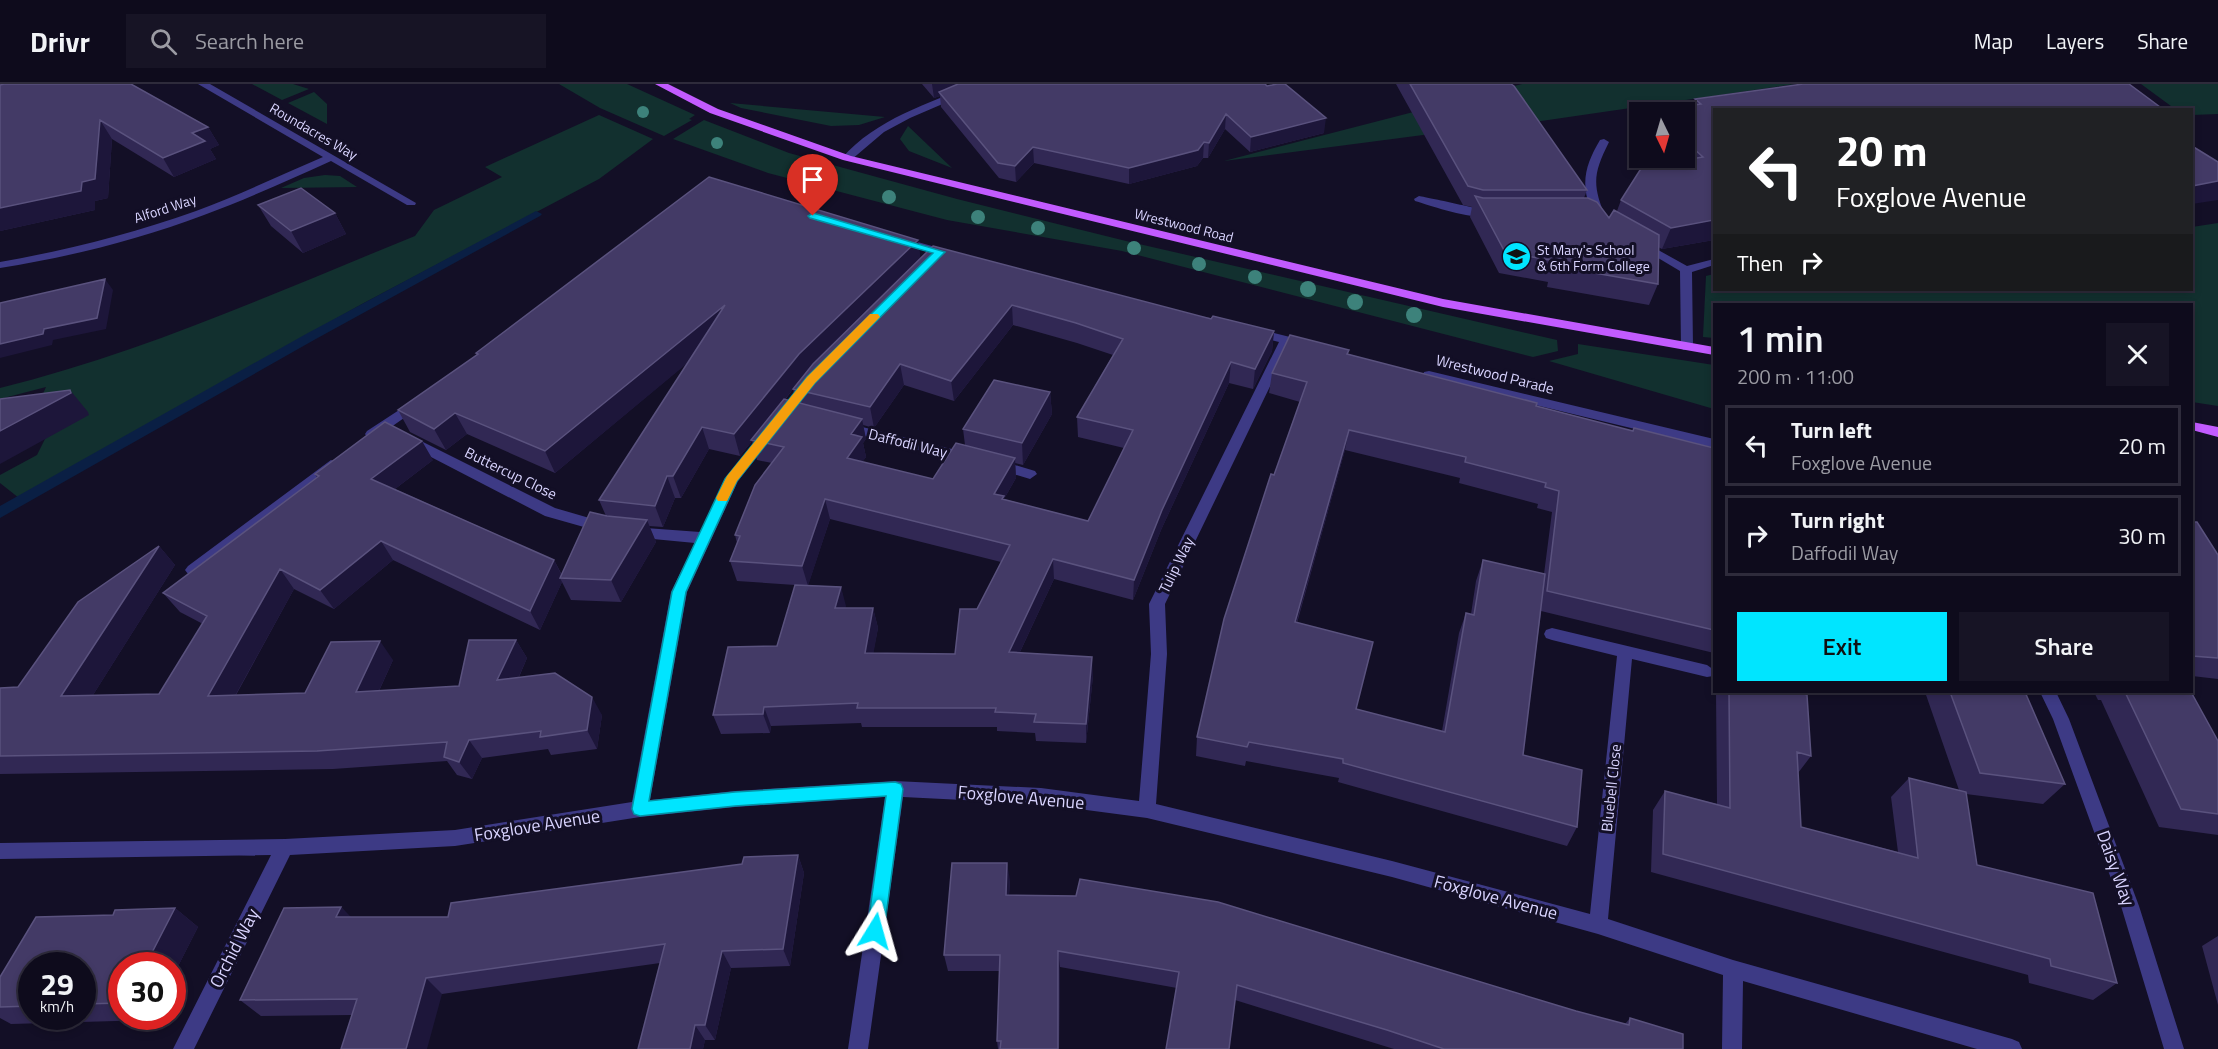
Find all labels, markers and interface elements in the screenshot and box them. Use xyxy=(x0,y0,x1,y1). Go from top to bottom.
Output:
search box xyxy=(126,14,546,68)
text: Drivr xyxy=(30,20,90,63)
text: Search here xyxy=(195,24,304,58)
icon: search xyxy=(147,25,180,58)
text: Map xyxy=(1974,25,2013,57)
text: Layers xyxy=(2046,25,2104,57)
text: Share xyxy=(2137,25,2188,57)
street label: Roundacres Way xyxy=(266,97,362,165)
north arrow xyxy=(1629,102,1695,168)
map controls xyxy=(1629,102,1695,168)
text: 20 m xyxy=(1836,118,1928,182)
icon: left xyxy=(1737,132,1815,210)
pin xyxy=(787,154,838,216)
icon: arrive xyxy=(796,163,829,196)
text: Foxglove Avenue xyxy=(1836,176,2027,217)
street label: Alford Way xyxy=(131,188,199,228)
street label: Wrestwood Road xyxy=(1132,203,1236,247)
place label: St Mary's School & 6th Form College xyxy=(1537,239,1650,276)
school or university icon: St Mary's School & 6th Form College xyxy=(1500,241,1532,273)
text: Then xyxy=(1737,246,1783,280)
icon: right xyxy=(1795,246,1828,279)
text: 1 min xyxy=(1737,311,1824,366)
button: close xyxy=(2106,323,2169,386)
street label: Wrestwood Parade xyxy=(1434,348,1556,400)
text: 200 m · 11:00 xyxy=(1737,361,1854,392)
text: Turn left xyxy=(1791,413,1872,447)
street label: Daffodil Way xyxy=(866,422,950,464)
icon: left xyxy=(1740,429,1773,462)
text: 20 m xyxy=(2118,429,2166,463)
street label: Buttercup Close xyxy=(461,441,561,505)
text: Foxglove Avenue xyxy=(1791,447,1932,478)
text: Turn right xyxy=(1791,503,1885,537)
icon: right xyxy=(1740,519,1773,552)
text: 30 m xyxy=(2118,519,2166,553)
street label: Tulip Way xyxy=(1152,533,1200,597)
text: Daffodil Way xyxy=(1791,537,1899,568)
button: Exit xyxy=(1737,612,1947,681)
button: Share xyxy=(1959,612,2169,681)
street label: Bluebell Close xyxy=(1595,743,1627,833)
street label: Foxglove Avenue xyxy=(957,778,1085,816)
street label: Foxglove Avenue xyxy=(472,802,602,848)
street label: Daisy Way xyxy=(2090,826,2142,910)
street label: Foxglove Avenue xyxy=(1431,868,1561,926)
position arrow xyxy=(843,899,907,963)
street label: Orchid Way xyxy=(202,903,266,993)
speed limit sign: 30 xyxy=(108,952,186,1030)
text: 29 xyxy=(40,961,74,1007)
text: km/h xyxy=(40,995,74,1018)

